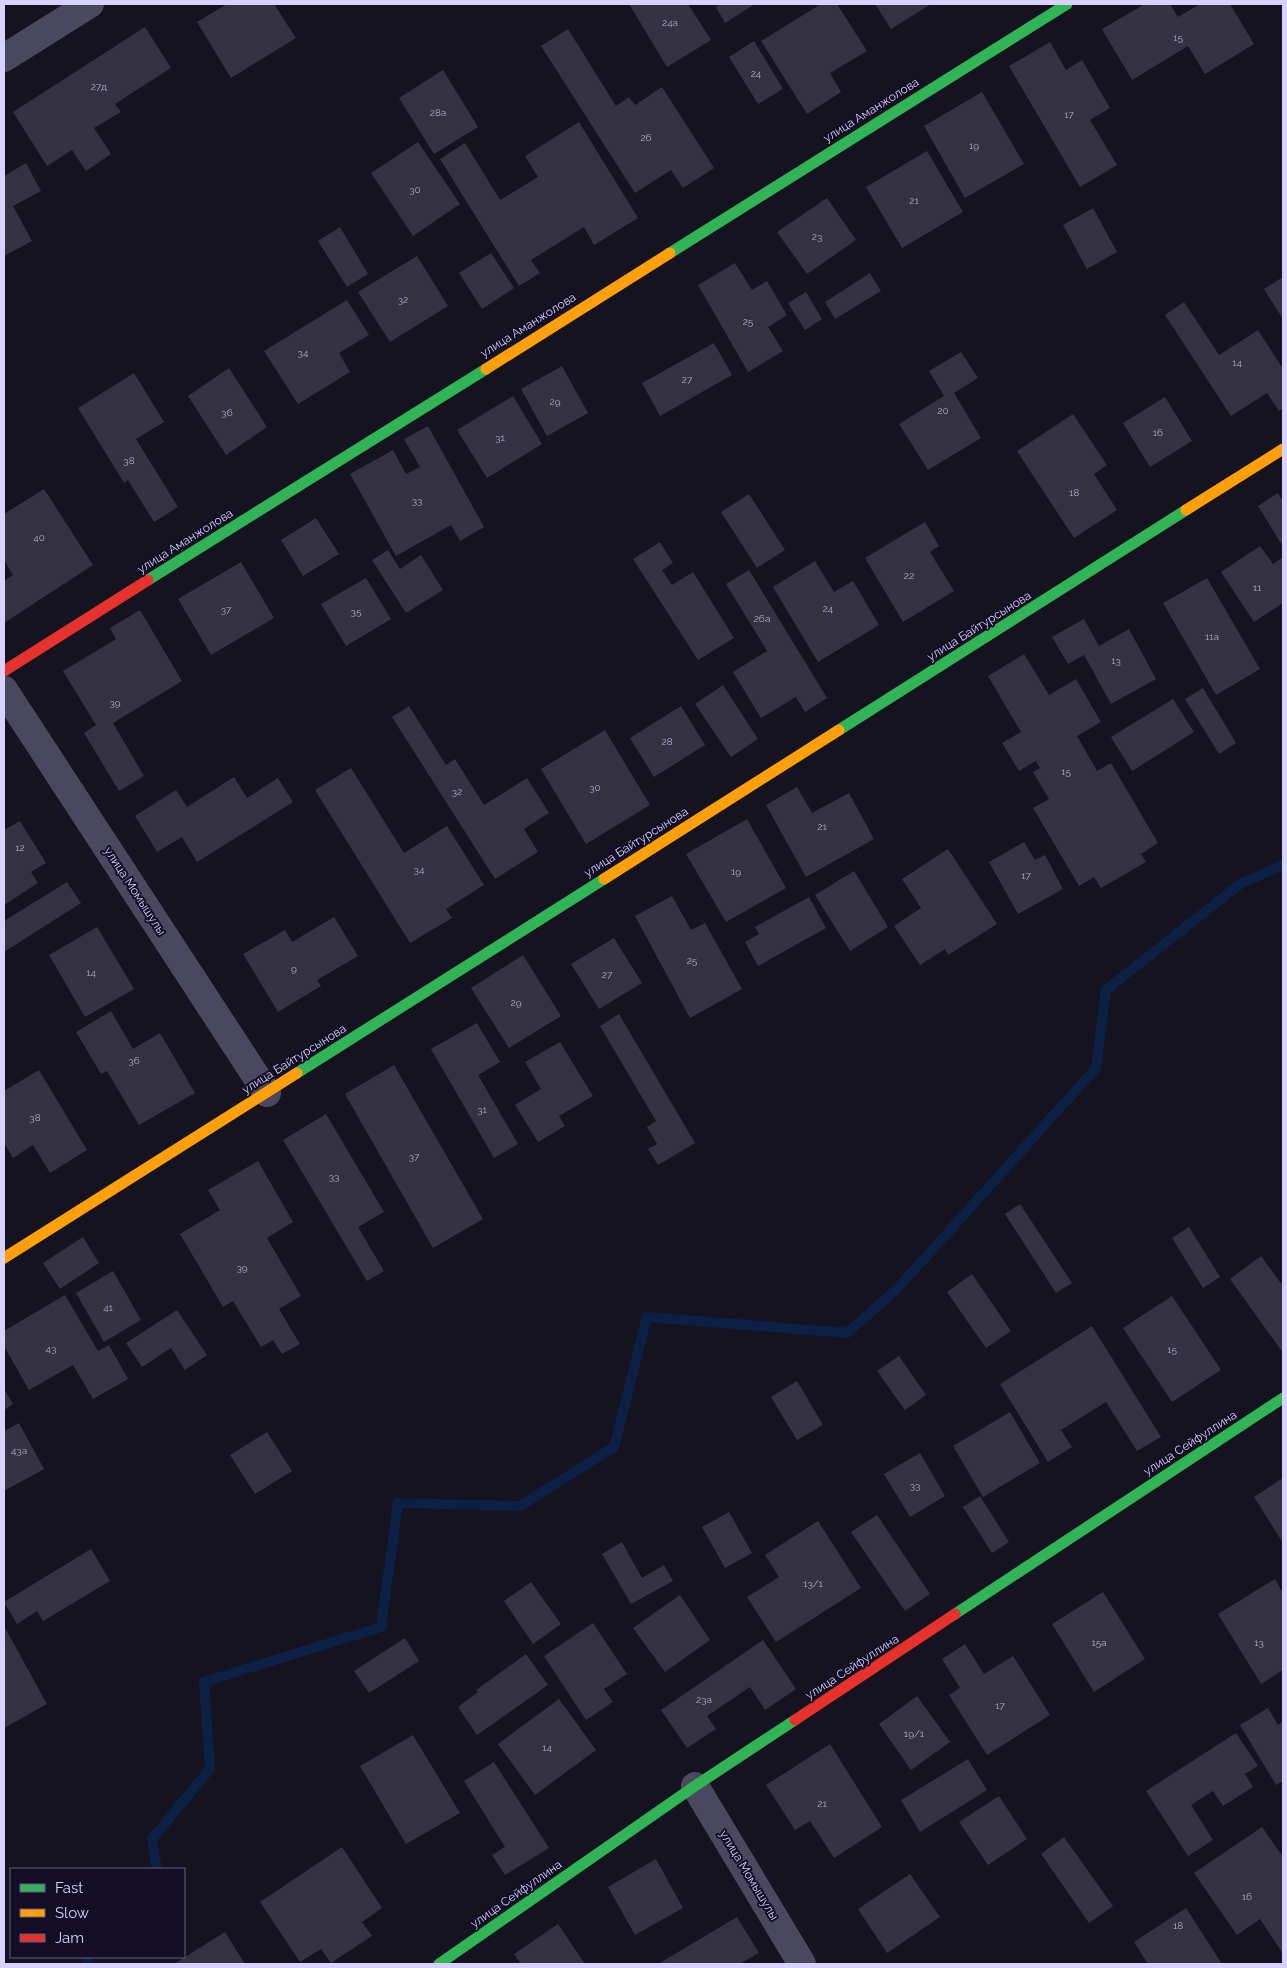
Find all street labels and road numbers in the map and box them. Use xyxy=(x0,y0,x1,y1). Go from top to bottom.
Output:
street label: улица Аманжолова xyxy=(821,75,921,145)
street label: улица Аманжолова xyxy=(478,290,578,360)
street label: улица Аманжолова xyxy=(135,506,235,576)
street label: улица Байтурсынова xyxy=(924,588,1034,664)
street label: улица Байтурсынова xyxy=(581,804,691,880)
street label: улица Момышулы xyxy=(101,844,169,938)
street label: улица Байтурсынова xyxy=(239,1021,349,1097)
street label: улица Сейфуллина xyxy=(1141,1408,1239,1478)
street label: улица Сейфуллина xyxy=(803,1632,901,1702)
street label: улица Момышулы xyxy=(717,1828,781,1922)
street label: улица Сейфуллина xyxy=(468,1857,564,1931)

